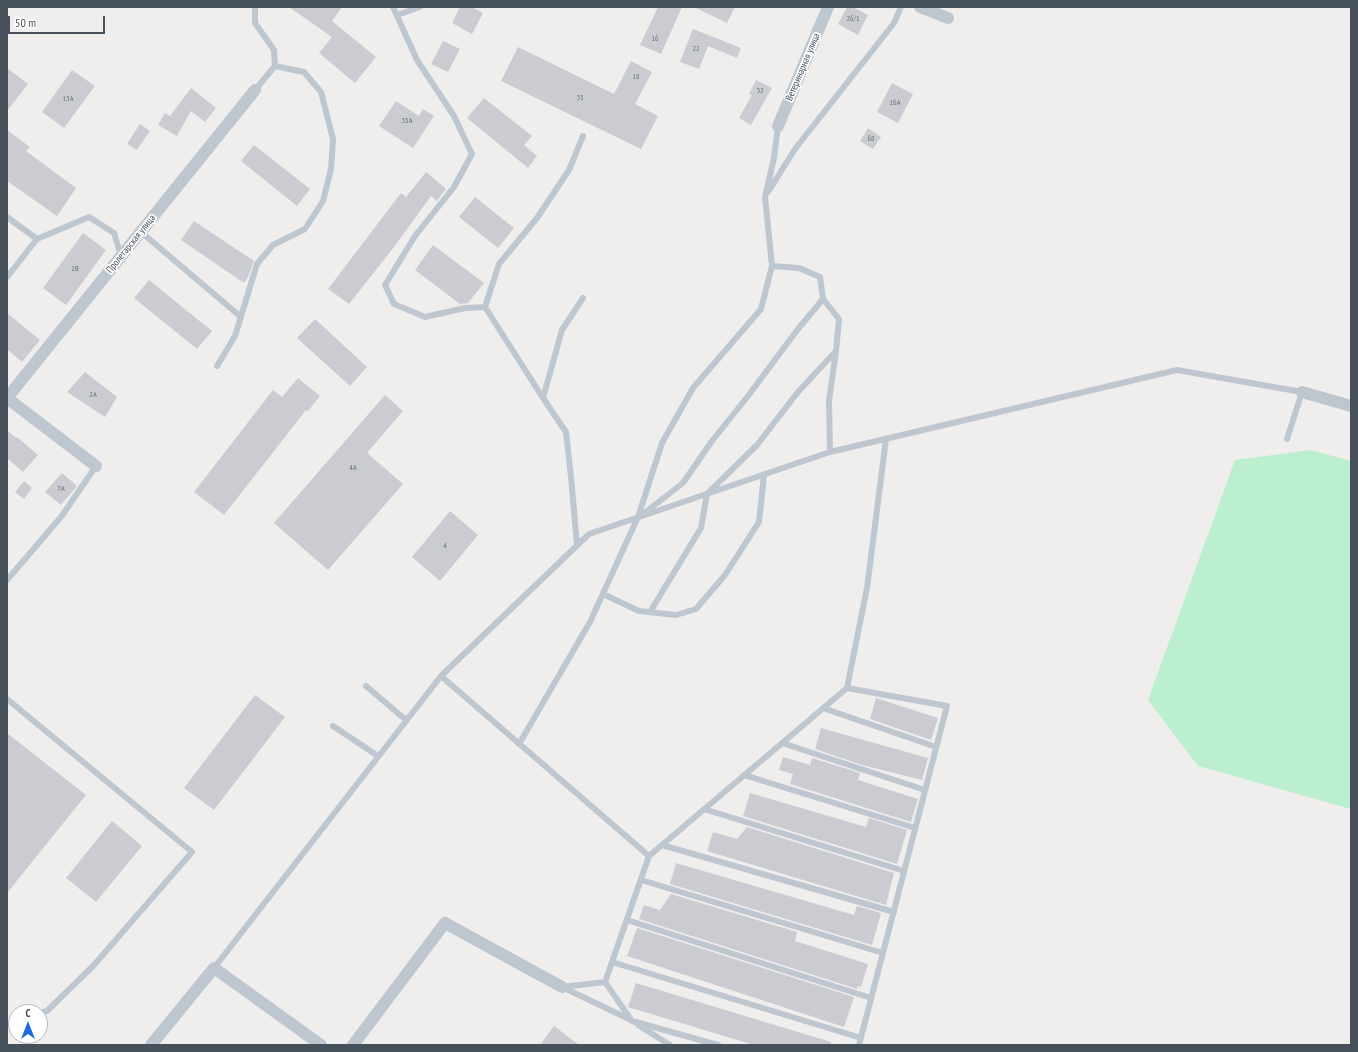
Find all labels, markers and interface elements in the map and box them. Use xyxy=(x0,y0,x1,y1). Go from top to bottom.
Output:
scale bar xyxy=(10,8,107,34)
house number: 26/1 xyxy=(846,14,860,24)
text: 50 m xyxy=(15,15,36,30)
street label: Ветеринарная улица xyxy=(783,31,823,103)
house number: 16 xyxy=(651,34,659,44)
house number: 22 xyxy=(692,44,700,54)
house number: 18 xyxy=(632,72,640,82)
house number: 32 xyxy=(756,86,764,96)
house number: 35 xyxy=(576,93,584,103)
house number: 13А xyxy=(63,94,73,104)
house number: 16А xyxy=(890,98,900,108)
house number: 35А xyxy=(402,116,412,126)
house number: 68 xyxy=(867,134,875,144)
street label: Пролетарская улица xyxy=(104,212,158,276)
house number: 2В xyxy=(71,264,79,274)
house number: 2А xyxy=(89,390,97,400)
house number: 4А xyxy=(349,463,357,473)
house number: 7А xyxy=(57,484,65,494)
house number: 4 xyxy=(443,541,447,551)
north arrow xyxy=(8,1004,48,1044)
text: С xyxy=(25,1006,31,1020)

